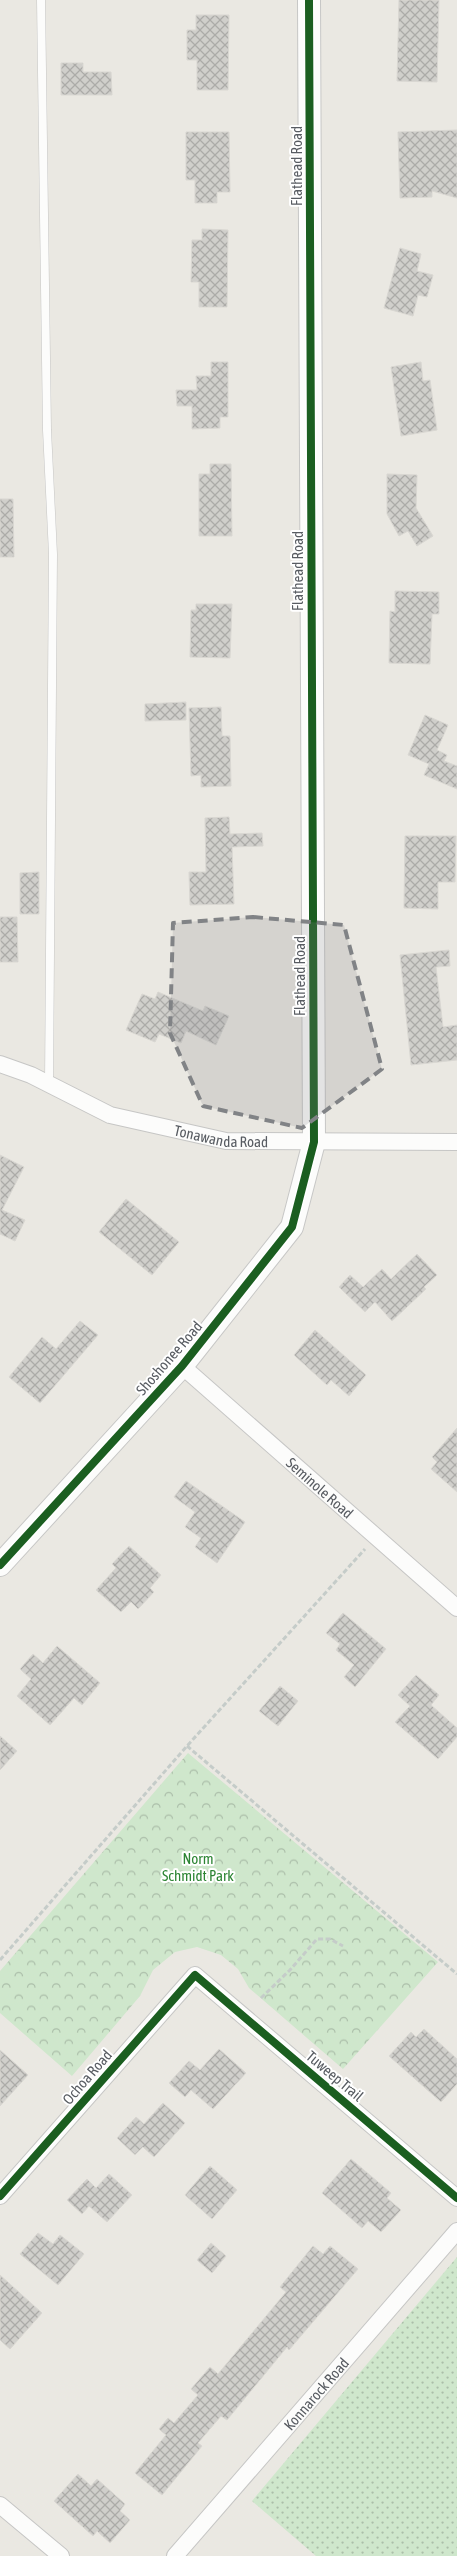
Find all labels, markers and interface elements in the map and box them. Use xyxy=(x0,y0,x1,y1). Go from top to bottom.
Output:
street label: Flathead Road xyxy=(288,126,305,206)
street label: Flathead Road xyxy=(289,531,306,611)
street label: Flathead Road xyxy=(291,936,308,1016)
street label: Tonawanda Road xyxy=(173,1121,268,1150)
street label: Shoshonee Road xyxy=(132,1318,206,1398)
street label: Seminole Road xyxy=(283,1454,357,1521)
park label: Norm Schmidt Park xyxy=(162,1850,234,1884)
street label: Ochoa Road xyxy=(59,2046,115,2108)
street label: Tuweep Trail xyxy=(303,2047,367,2105)
street label: Konnarock Road xyxy=(280,2354,352,2433)

